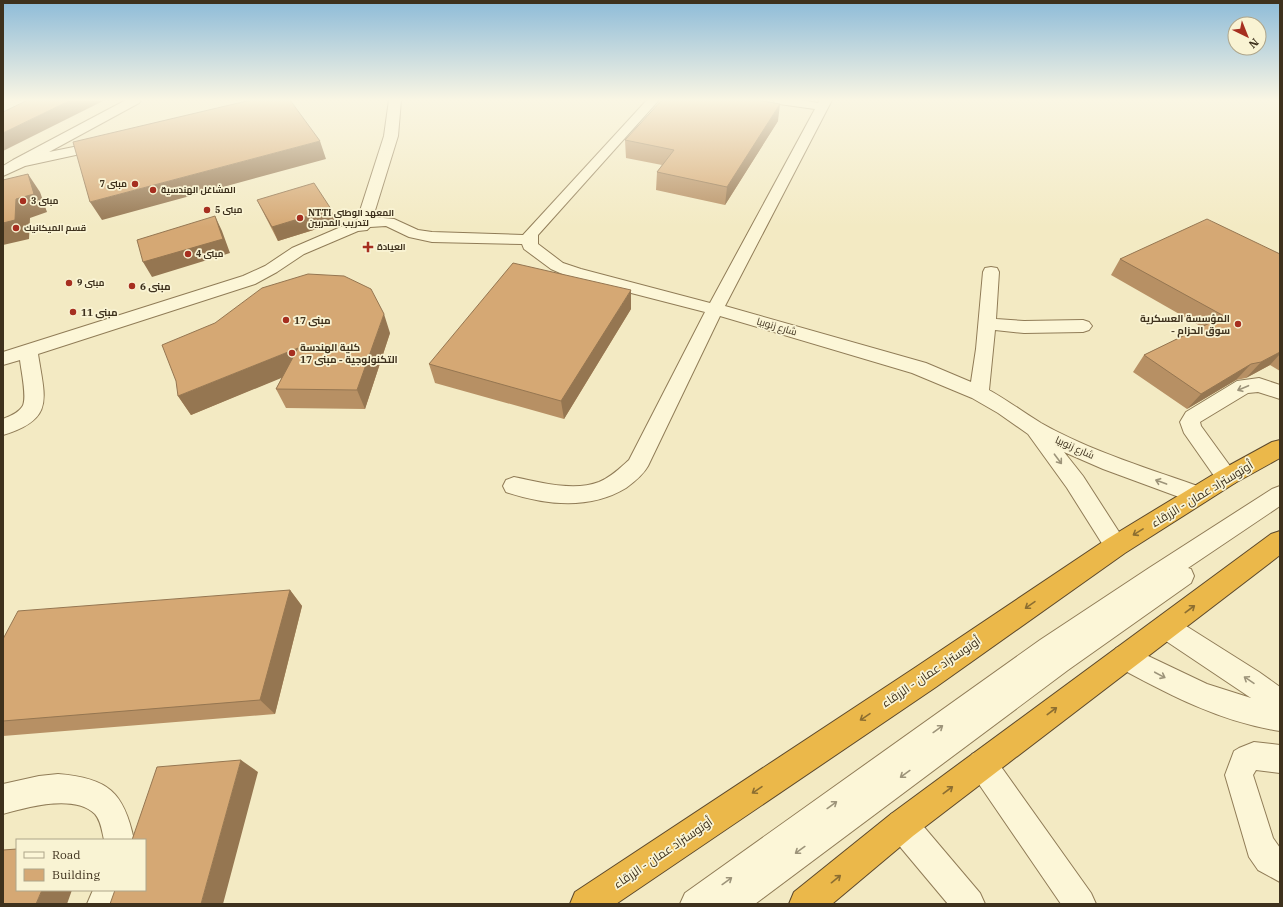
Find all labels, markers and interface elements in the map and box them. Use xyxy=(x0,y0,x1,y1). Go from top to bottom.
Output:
north arrow xyxy=(1227,16,1267,56)
text: N xyxy=(1246,35,1262,52)
place label: مبنى 7 xyxy=(99,178,127,190)
marker: مبنى 7 xyxy=(130,179,140,189)
place label: المشاغل الهندسية xyxy=(161,184,236,196)
marker: المشاغل الهندسية xyxy=(148,185,158,195)
place label: مبنى 3 xyxy=(31,195,59,207)
marker: مبنى 3 xyxy=(18,196,28,206)
place label: مبنى 5 xyxy=(215,204,243,216)
marker: مبنى 5 xyxy=(202,205,212,215)
place label: NTTI المعهد الوطني لتدريب المدربين xyxy=(308,207,394,229)
marker: NTTI المعهد الوطني لتدريب المدربين xyxy=(295,213,305,223)
place label: قسم الميكانيك xyxy=(24,222,86,234)
marker: قسم الميكانيك xyxy=(11,223,21,233)
marker: العيادة xyxy=(362,241,374,253)
place label: العيادة xyxy=(377,241,406,253)
place label: مبنى 4 xyxy=(196,248,224,260)
marker: مبنى 4 xyxy=(183,249,193,259)
place label: مبنى 9 xyxy=(77,277,105,289)
marker: مبنى 9 xyxy=(64,278,74,288)
place label: مبنى 6 xyxy=(140,280,171,293)
marker: مبنى 6 xyxy=(127,281,137,291)
place label: مبنى 11 xyxy=(81,306,118,319)
marker: مبنى 11 xyxy=(68,307,78,317)
place label: المؤسسة العسكرية - سوق الحزام xyxy=(1140,312,1230,338)
place label: مبنى 17 xyxy=(294,314,331,327)
marker: مبنى 17 xyxy=(281,315,291,325)
street label: شارع زنوبيا xyxy=(755,315,799,338)
marker: المؤسسة العسكرية - سوق الحزام xyxy=(1233,319,1243,329)
place label: كلية الهندسة التكنولوجية - مبنى 17 xyxy=(300,341,398,366)
marker: كلية الهندسة التكنولوجية - مبنى 17 xyxy=(287,348,297,358)
one-way arrow xyxy=(1237,384,1249,392)
street label: شارع زنوبيا xyxy=(1053,433,1096,462)
one-way arrow xyxy=(1054,453,1062,464)
street label: أوتوستراد عمان - الزرقاء xyxy=(1148,457,1256,530)
one-way arrow xyxy=(1155,478,1168,485)
one-way arrow xyxy=(1133,528,1144,536)
one-way arrow xyxy=(1025,601,1036,609)
one-way arrow xyxy=(1185,604,1196,613)
street label: أوتوستراد عمان - الزرقاء xyxy=(878,633,983,710)
one-way arrow xyxy=(1153,672,1165,679)
one-way arrow xyxy=(1243,676,1255,684)
one-way arrow xyxy=(1047,707,1058,716)
one-way arrow xyxy=(859,714,871,722)
one-way arrow xyxy=(932,725,943,733)
one-way arrow xyxy=(900,770,911,778)
one-way arrow xyxy=(943,785,954,794)
one-way arrow xyxy=(752,786,763,794)
one-way arrow xyxy=(827,801,838,809)
street label: أوتوستراد عمان - الزرقاء xyxy=(610,814,715,891)
legend xyxy=(16,839,146,891)
one-way arrow xyxy=(795,846,806,855)
text: Road xyxy=(52,847,81,862)
text: Building xyxy=(52,867,100,882)
one-way arrow xyxy=(830,875,841,884)
one-way arrow xyxy=(721,877,732,885)

